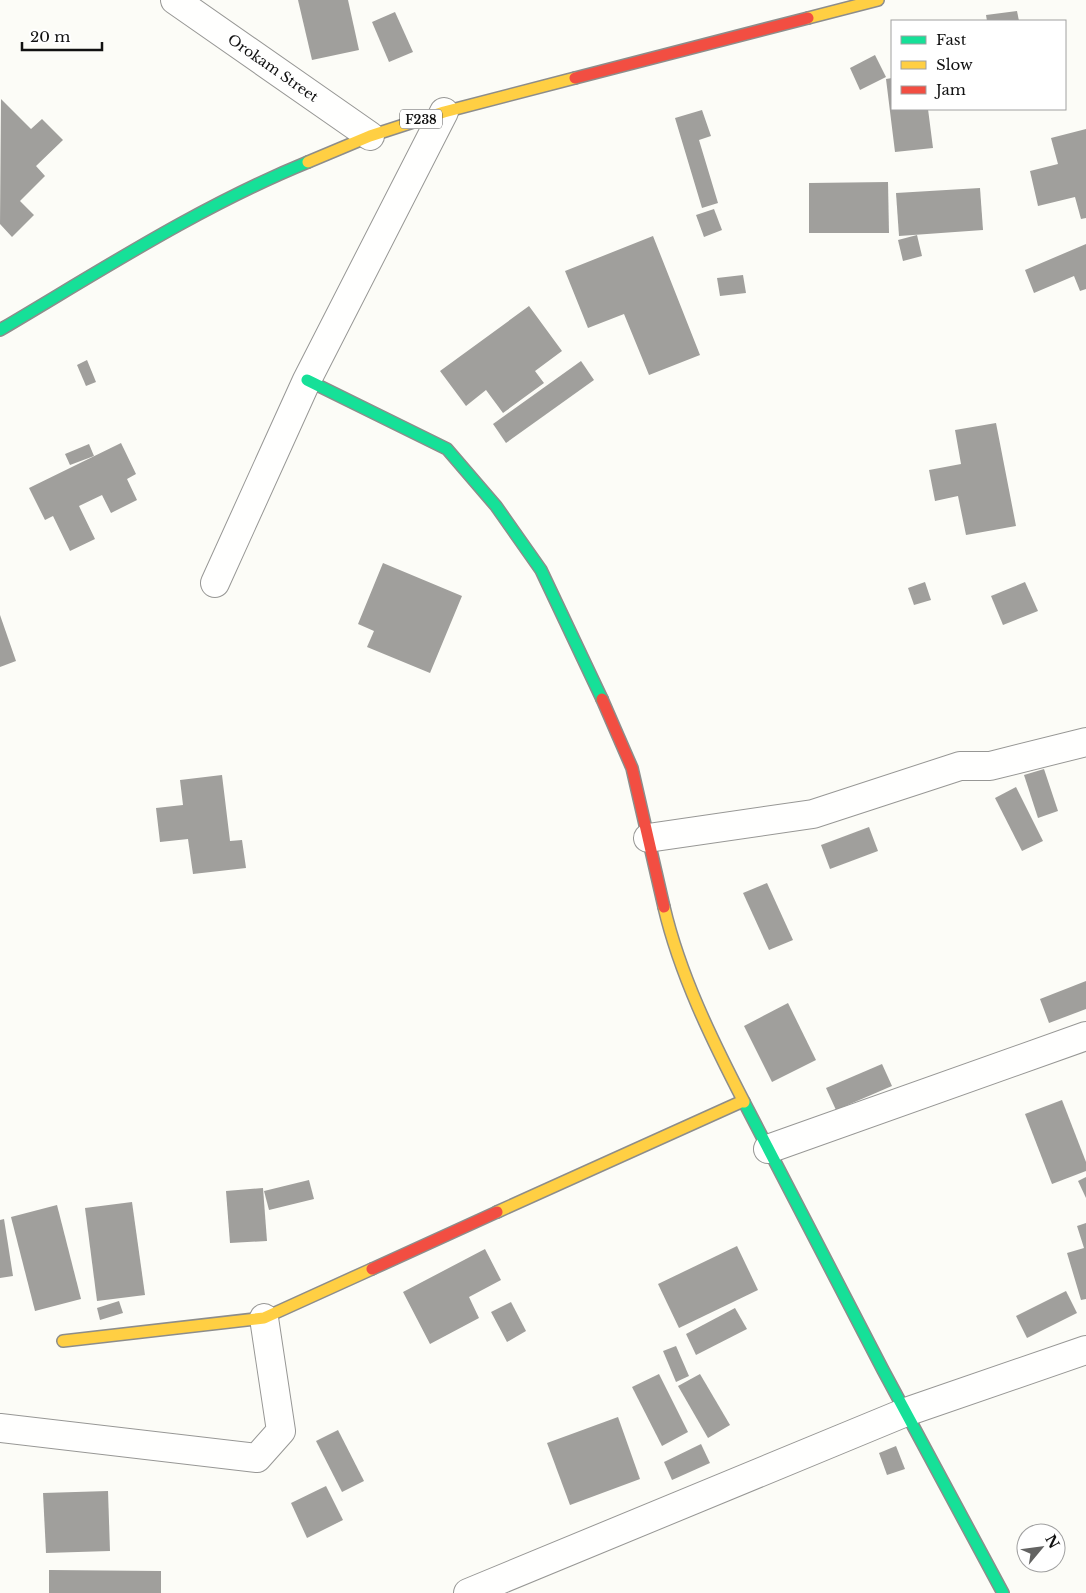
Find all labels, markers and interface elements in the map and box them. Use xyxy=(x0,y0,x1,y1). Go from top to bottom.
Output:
scale bar xyxy=(22,20,102,52)
legend xyxy=(891,20,1066,110)
text: 20 m xyxy=(30,27,70,46)
street label: Orokam Street xyxy=(224,30,322,106)
text: Fast xyxy=(936,30,967,49)
text: Slow xyxy=(936,55,973,74)
text: Jam xyxy=(934,80,966,99)
road number: F238 xyxy=(400,110,442,128)
north arrow xyxy=(1016,1523,1066,1573)
text: N xyxy=(1041,1532,1063,1552)

